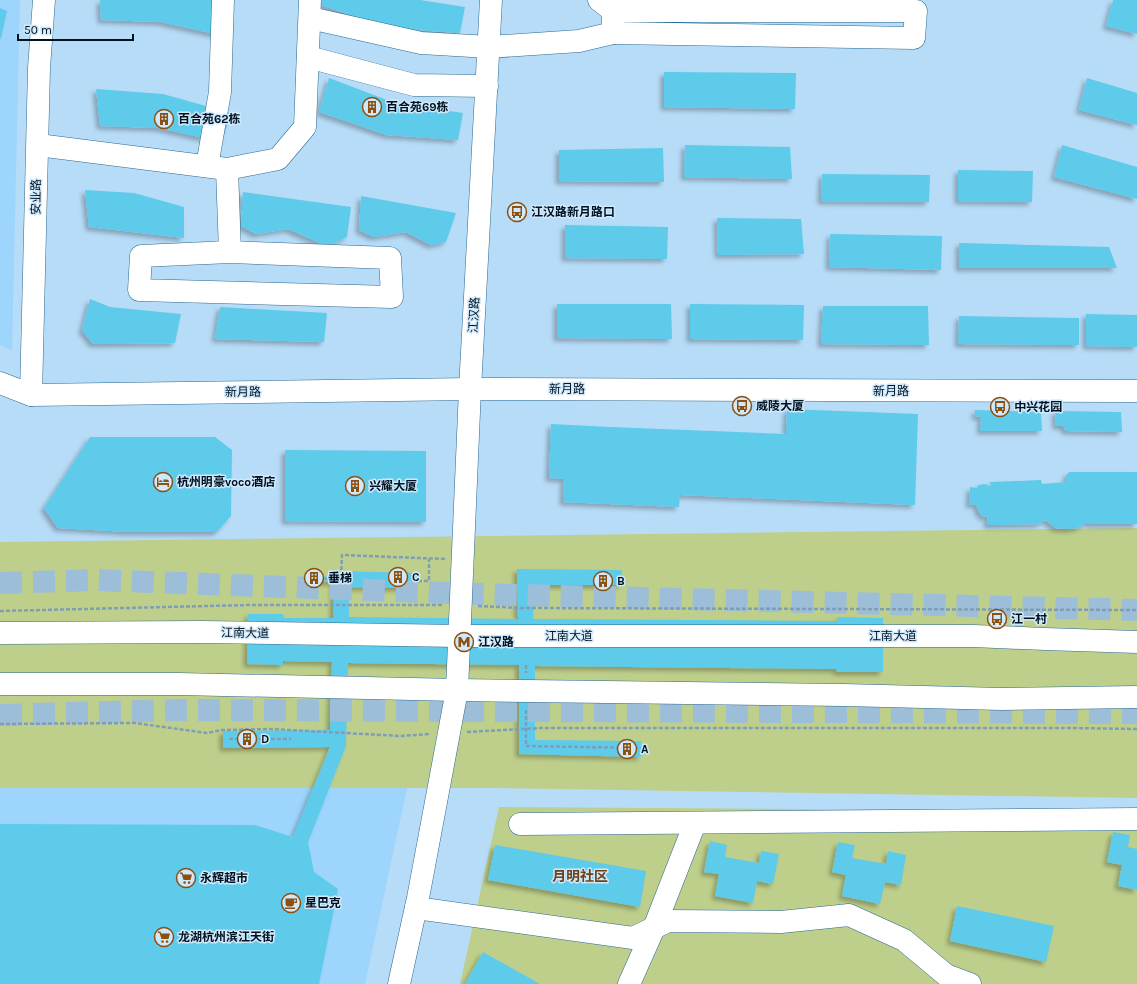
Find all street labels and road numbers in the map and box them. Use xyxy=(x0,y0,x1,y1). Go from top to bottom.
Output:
street label: 安业路 xyxy=(29,179,43,215)
street label: 江汉路 xyxy=(466,297,482,333)
street label: 新月路 xyxy=(549,382,585,396)
street label: 新月路 xyxy=(873,384,909,398)
street label: 新月路 xyxy=(225,385,261,399)
street label: 江南大道 xyxy=(221,626,269,640)
street label: 江南大道 xyxy=(545,629,593,643)
street label: 江南大道 xyxy=(869,629,917,643)

